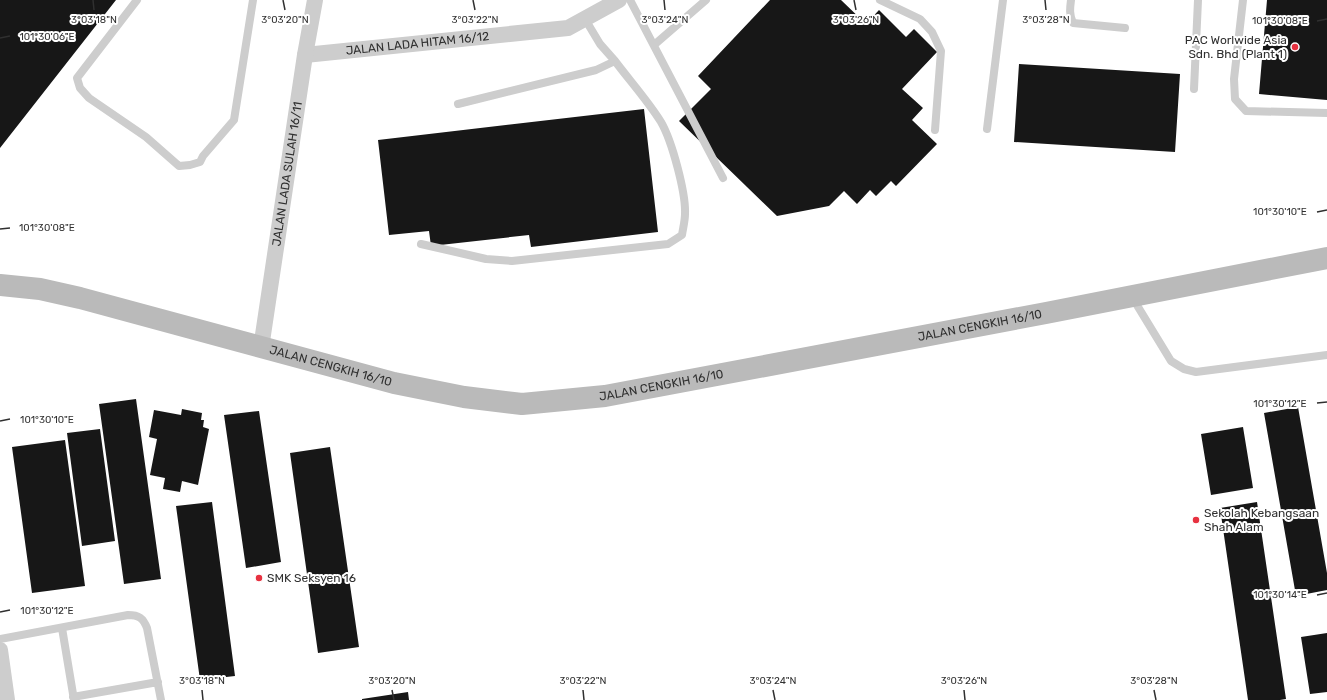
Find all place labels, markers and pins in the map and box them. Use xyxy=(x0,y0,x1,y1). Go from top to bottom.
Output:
place label: PAC Worlwide Asia Sdn. Bhd (Plant 1) xyxy=(1185,33,1287,61)
marker: PAC Worlwide Asia Sdn. Bhd (Plant 1) xyxy=(1290,42,1300,52)
place label: Sekolah Kebangsaan Shah Alam xyxy=(1204,506,1319,534)
marker: Sekolah Kebangsaan Shah Alam xyxy=(1191,515,1201,525)
place label: SMK Seksyen 16 xyxy=(267,571,356,585)
marker: SMK Seksyen 16 xyxy=(254,573,264,583)

